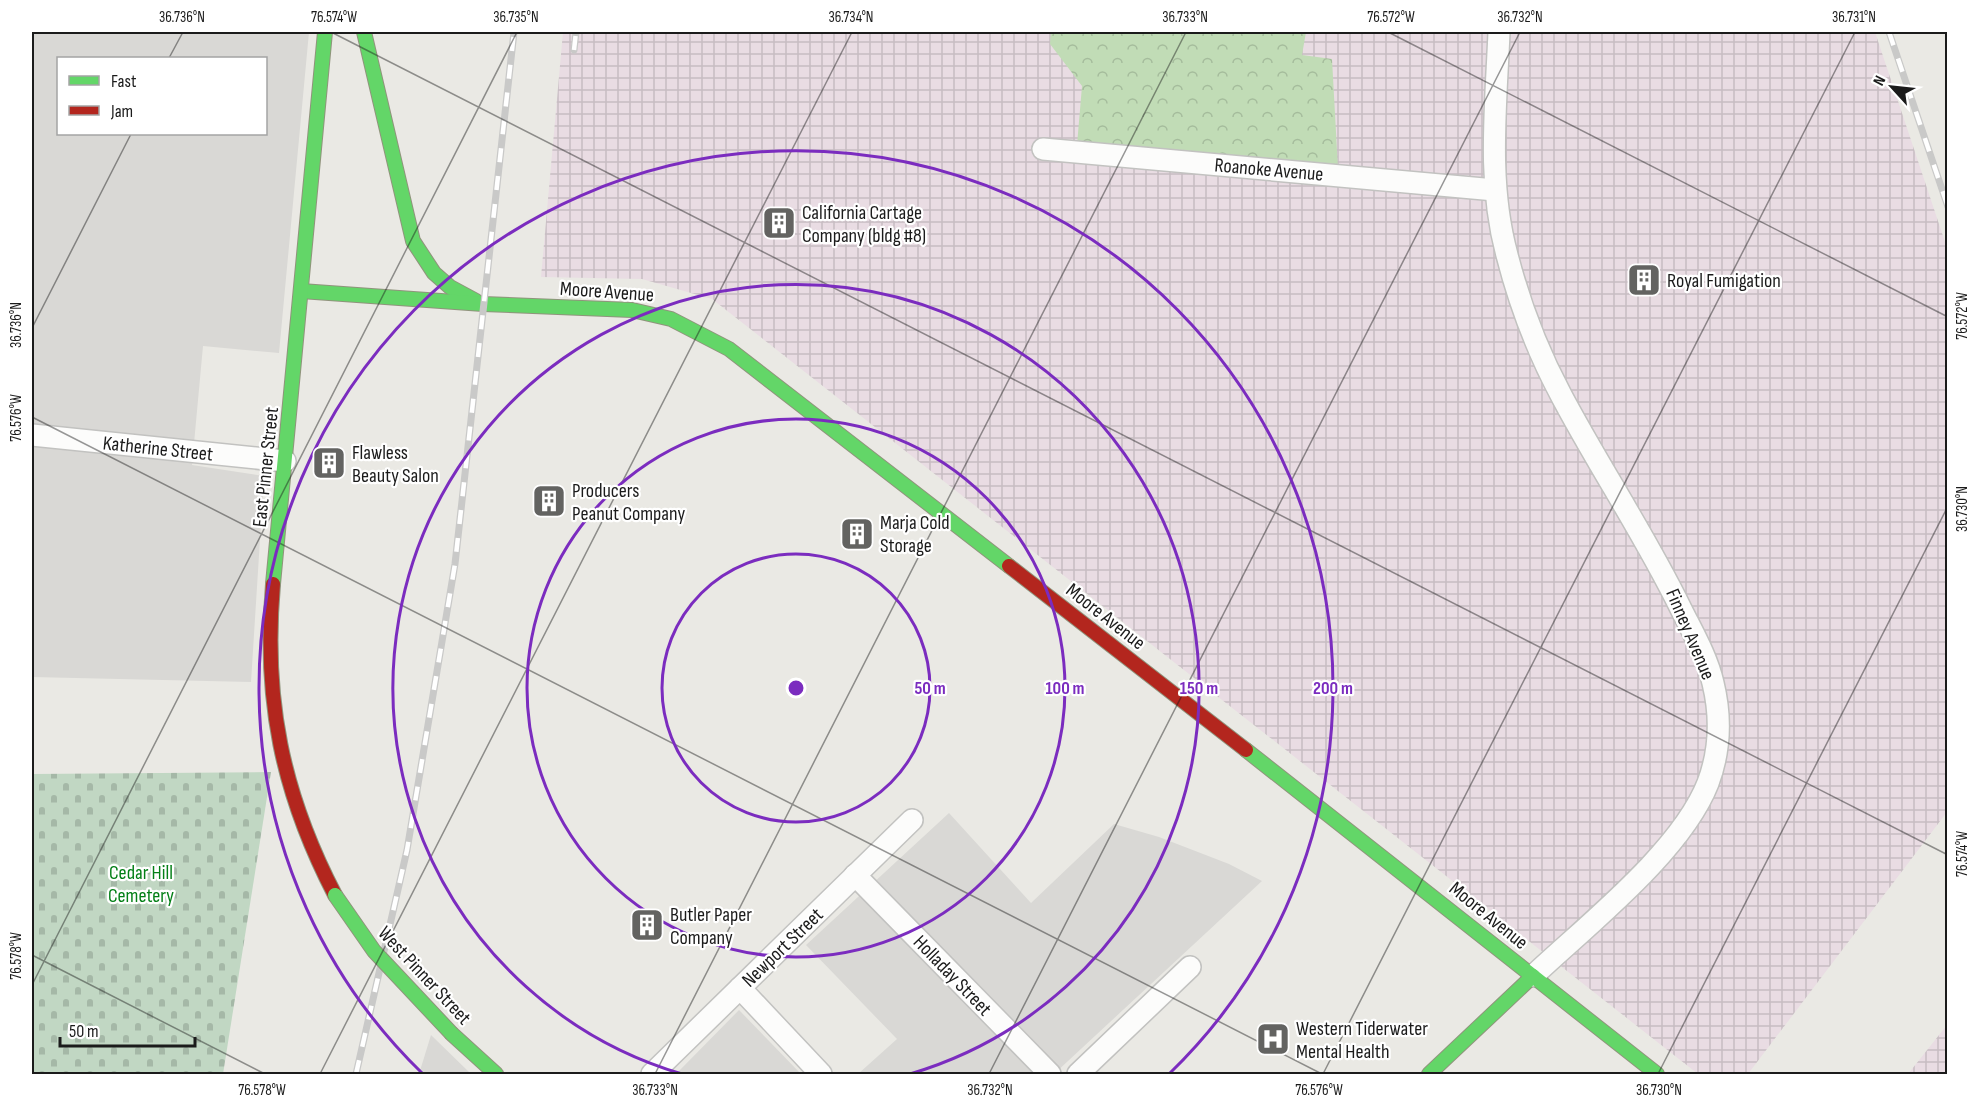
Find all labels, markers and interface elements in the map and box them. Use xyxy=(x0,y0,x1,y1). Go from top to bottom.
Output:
text: 36.736°N xyxy=(159,8,205,27)
text: 76.574°W xyxy=(311,8,357,27)
text: 36.735°N xyxy=(493,8,539,27)
text: 36.734°N xyxy=(828,8,874,27)
text: 36.733°N xyxy=(1162,8,1208,27)
text: 76.572°W xyxy=(1367,8,1415,27)
text: 36.732°N xyxy=(1497,8,1543,27)
text: 36.731°N xyxy=(1832,8,1876,27)
legend xyxy=(57,57,267,135)
north arrow xyxy=(1862,57,1922,117)
text: Fast xyxy=(111,71,137,92)
text: N xyxy=(1870,73,1890,89)
text: Jam xyxy=(110,101,133,122)
street label: Roanoke Avenue xyxy=(1213,153,1324,187)
place label: California Cartage Company (bldg #8) xyxy=(802,201,926,248)
building icon: California Cartage Company (bldg #8) xyxy=(761,205,797,241)
building icon: Royal Fumigation xyxy=(1626,262,1662,298)
place label: Royal Fumigation xyxy=(1667,269,1781,293)
street label: Moore Avenue xyxy=(559,277,655,307)
text: 76.572°W xyxy=(1953,292,1972,340)
text: 36.736°N xyxy=(7,302,26,348)
text: 76.576°W xyxy=(7,394,26,442)
street label: East Pinner Street xyxy=(248,406,284,528)
street label: Katherine Street xyxy=(102,431,214,467)
place label: Flawless Beauty Salon xyxy=(352,441,439,488)
building icon: Flawless Beauty Salon xyxy=(311,445,347,481)
place label: Producers Peanut Company xyxy=(572,479,685,526)
building icon: Producers Peanut Company xyxy=(531,483,567,519)
text: 36.730°N xyxy=(1953,486,1972,532)
place label: Marja Cold Storage xyxy=(880,511,950,558)
building icon: Marja Cold Storage xyxy=(839,516,875,552)
street label: Moore Avenue xyxy=(1061,578,1150,655)
street label: Finney Avenue xyxy=(1660,585,1720,683)
centre of rings xyxy=(786,678,806,698)
text: 50 m xyxy=(914,678,946,699)
text: 100 m xyxy=(1046,678,1085,699)
text: 150 m xyxy=(1180,678,1218,699)
text: 200 m xyxy=(1313,678,1353,699)
text: 76.574°W xyxy=(1953,831,1972,877)
park label: Cedar Hill Cemetery xyxy=(108,861,174,908)
street label: Moore Avenue xyxy=(1444,877,1532,955)
place label: Butler Paper Company xyxy=(670,903,752,950)
street label: Newport Street xyxy=(737,903,828,992)
building icon: Butler Paper Company xyxy=(629,907,665,943)
street label: West Pinner Street xyxy=(373,922,476,1030)
street label: Holladay Street xyxy=(908,930,997,1021)
text: 76.578°W xyxy=(7,932,26,980)
scale bar xyxy=(60,1010,195,1048)
place label: Western Tiderwater Mental Health xyxy=(1296,1017,1428,1064)
text: 50 m xyxy=(69,1021,99,1042)
hospital icon: Western Tiderwater Mental Health xyxy=(1255,1021,1291,1057)
text: 76.578°W xyxy=(238,1081,286,1100)
text: 36.733°N xyxy=(632,1081,678,1100)
text: 36.732°N xyxy=(967,1081,1013,1100)
text: 76.576°W xyxy=(1295,1081,1343,1100)
text: 36.730°N xyxy=(1636,1081,1682,1100)

